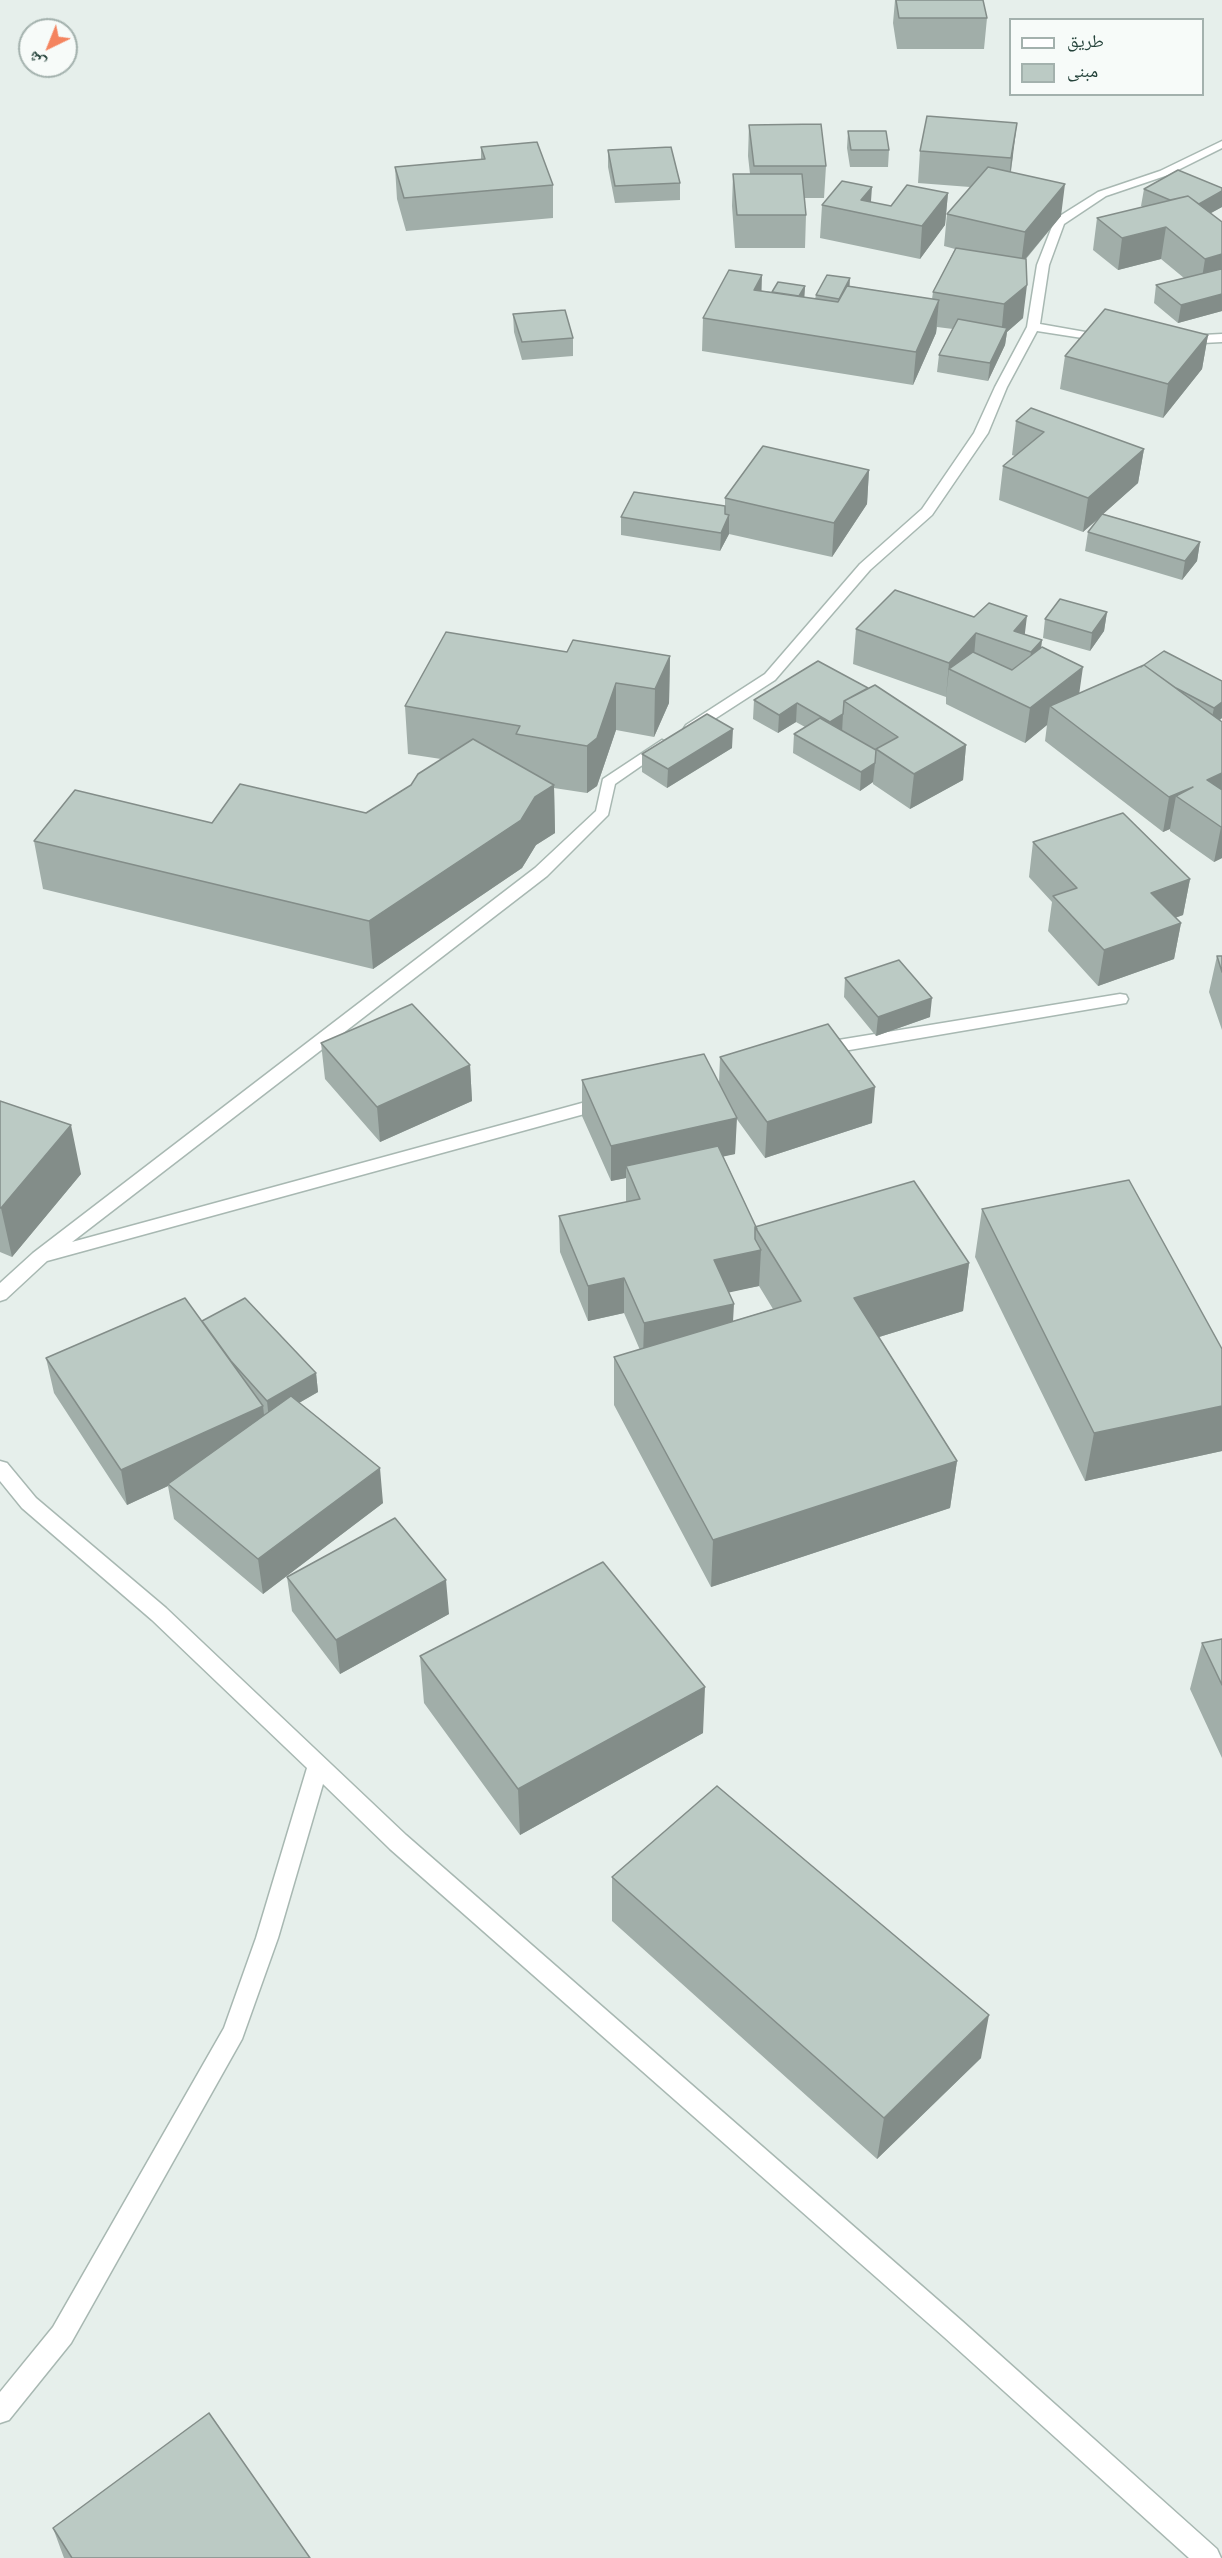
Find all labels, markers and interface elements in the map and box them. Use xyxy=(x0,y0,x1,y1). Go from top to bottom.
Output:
north arrow xyxy=(18,18,78,78)
legend xyxy=(1009,18,1204,96)
text: طريق xyxy=(1067,30,1104,51)
text: ش xyxy=(24,47,49,73)
text: مبنى xyxy=(1067,60,1098,81)

